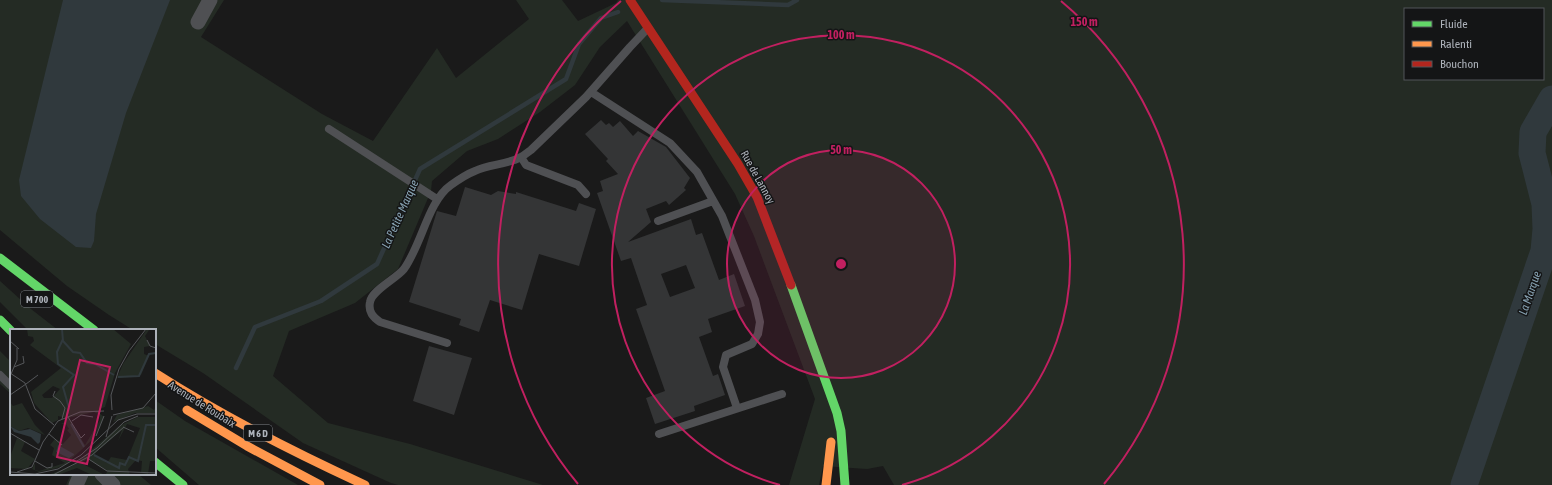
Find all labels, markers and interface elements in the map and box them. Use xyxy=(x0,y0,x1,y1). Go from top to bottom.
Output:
legend xyxy=(1404,8,1544,80)
text: 150 m xyxy=(1070,15,1098,29)
text: Fluide xyxy=(1440,17,1468,31)
text: 100 m xyxy=(827,28,855,42)
text: Ralenti xyxy=(1440,37,1472,51)
text: Bouchon xyxy=(1440,57,1479,71)
text: 50 m xyxy=(830,143,852,157)
street label: Rue de Lannoy xyxy=(739,148,778,206)
water label: La Petite Marque xyxy=(379,177,422,250)
centre of rings xyxy=(834,257,848,271)
water label: La Marque xyxy=(1516,269,1544,317)
road number: M 700 xyxy=(21,291,53,307)
inset map xyxy=(10,329,156,475)
street label: Avenue de Roubaix xyxy=(166,379,238,430)
road number: M 6 D xyxy=(244,425,272,441)

